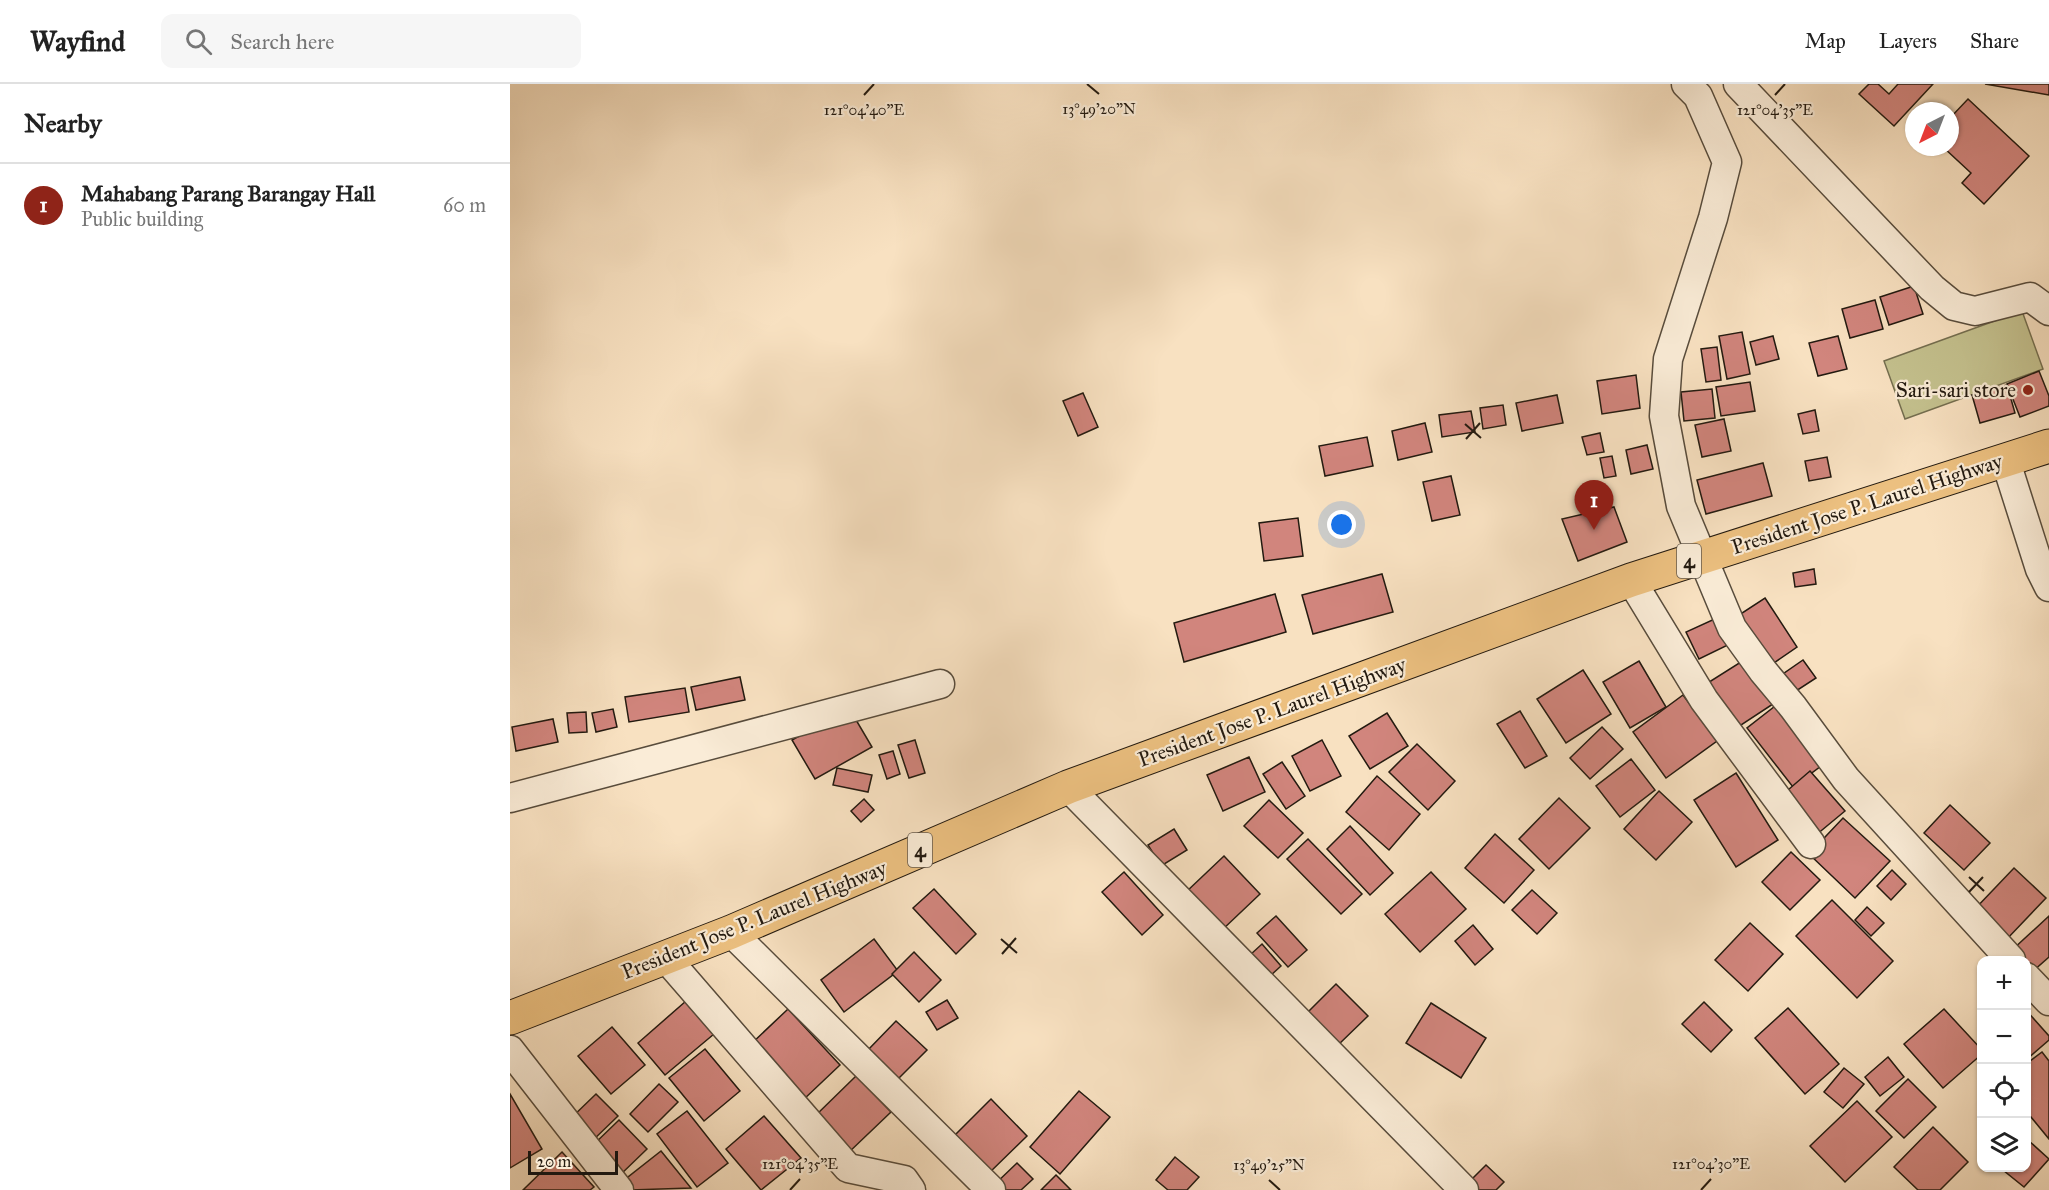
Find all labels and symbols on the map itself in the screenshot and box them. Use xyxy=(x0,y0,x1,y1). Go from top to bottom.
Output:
text: 13°49'20"N xyxy=(1062,100,1136,118)
text: 121°04'40"E xyxy=(824,101,904,119)
text: 121°04'35"E xyxy=(1737,101,1813,119)
north arrow xyxy=(1905,102,1959,156)
place label: Sari-sari store xyxy=(1896,377,2016,403)
marker: Sari-sari store xyxy=(2021,383,2035,397)
street label: President Jose P. Laurel Highway xyxy=(1728,447,2007,560)
pin: 1 xyxy=(1574,480,1614,530)
your location xyxy=(1327,510,1356,539)
road number: 4 xyxy=(1677,544,1701,578)
street label: President Jose P. Laurel Highway xyxy=(1134,651,1411,773)
road number: 4 xyxy=(908,833,932,867)
street label: President Jose P. Laurel Highway xyxy=(618,854,891,985)
scale bar xyxy=(528,1148,618,1176)
text: 121°04'35"E xyxy=(762,1155,838,1173)
text: 121°04'30"E xyxy=(1672,1155,1750,1173)
text: 13°49'25"N xyxy=(1233,1156,1305,1174)

